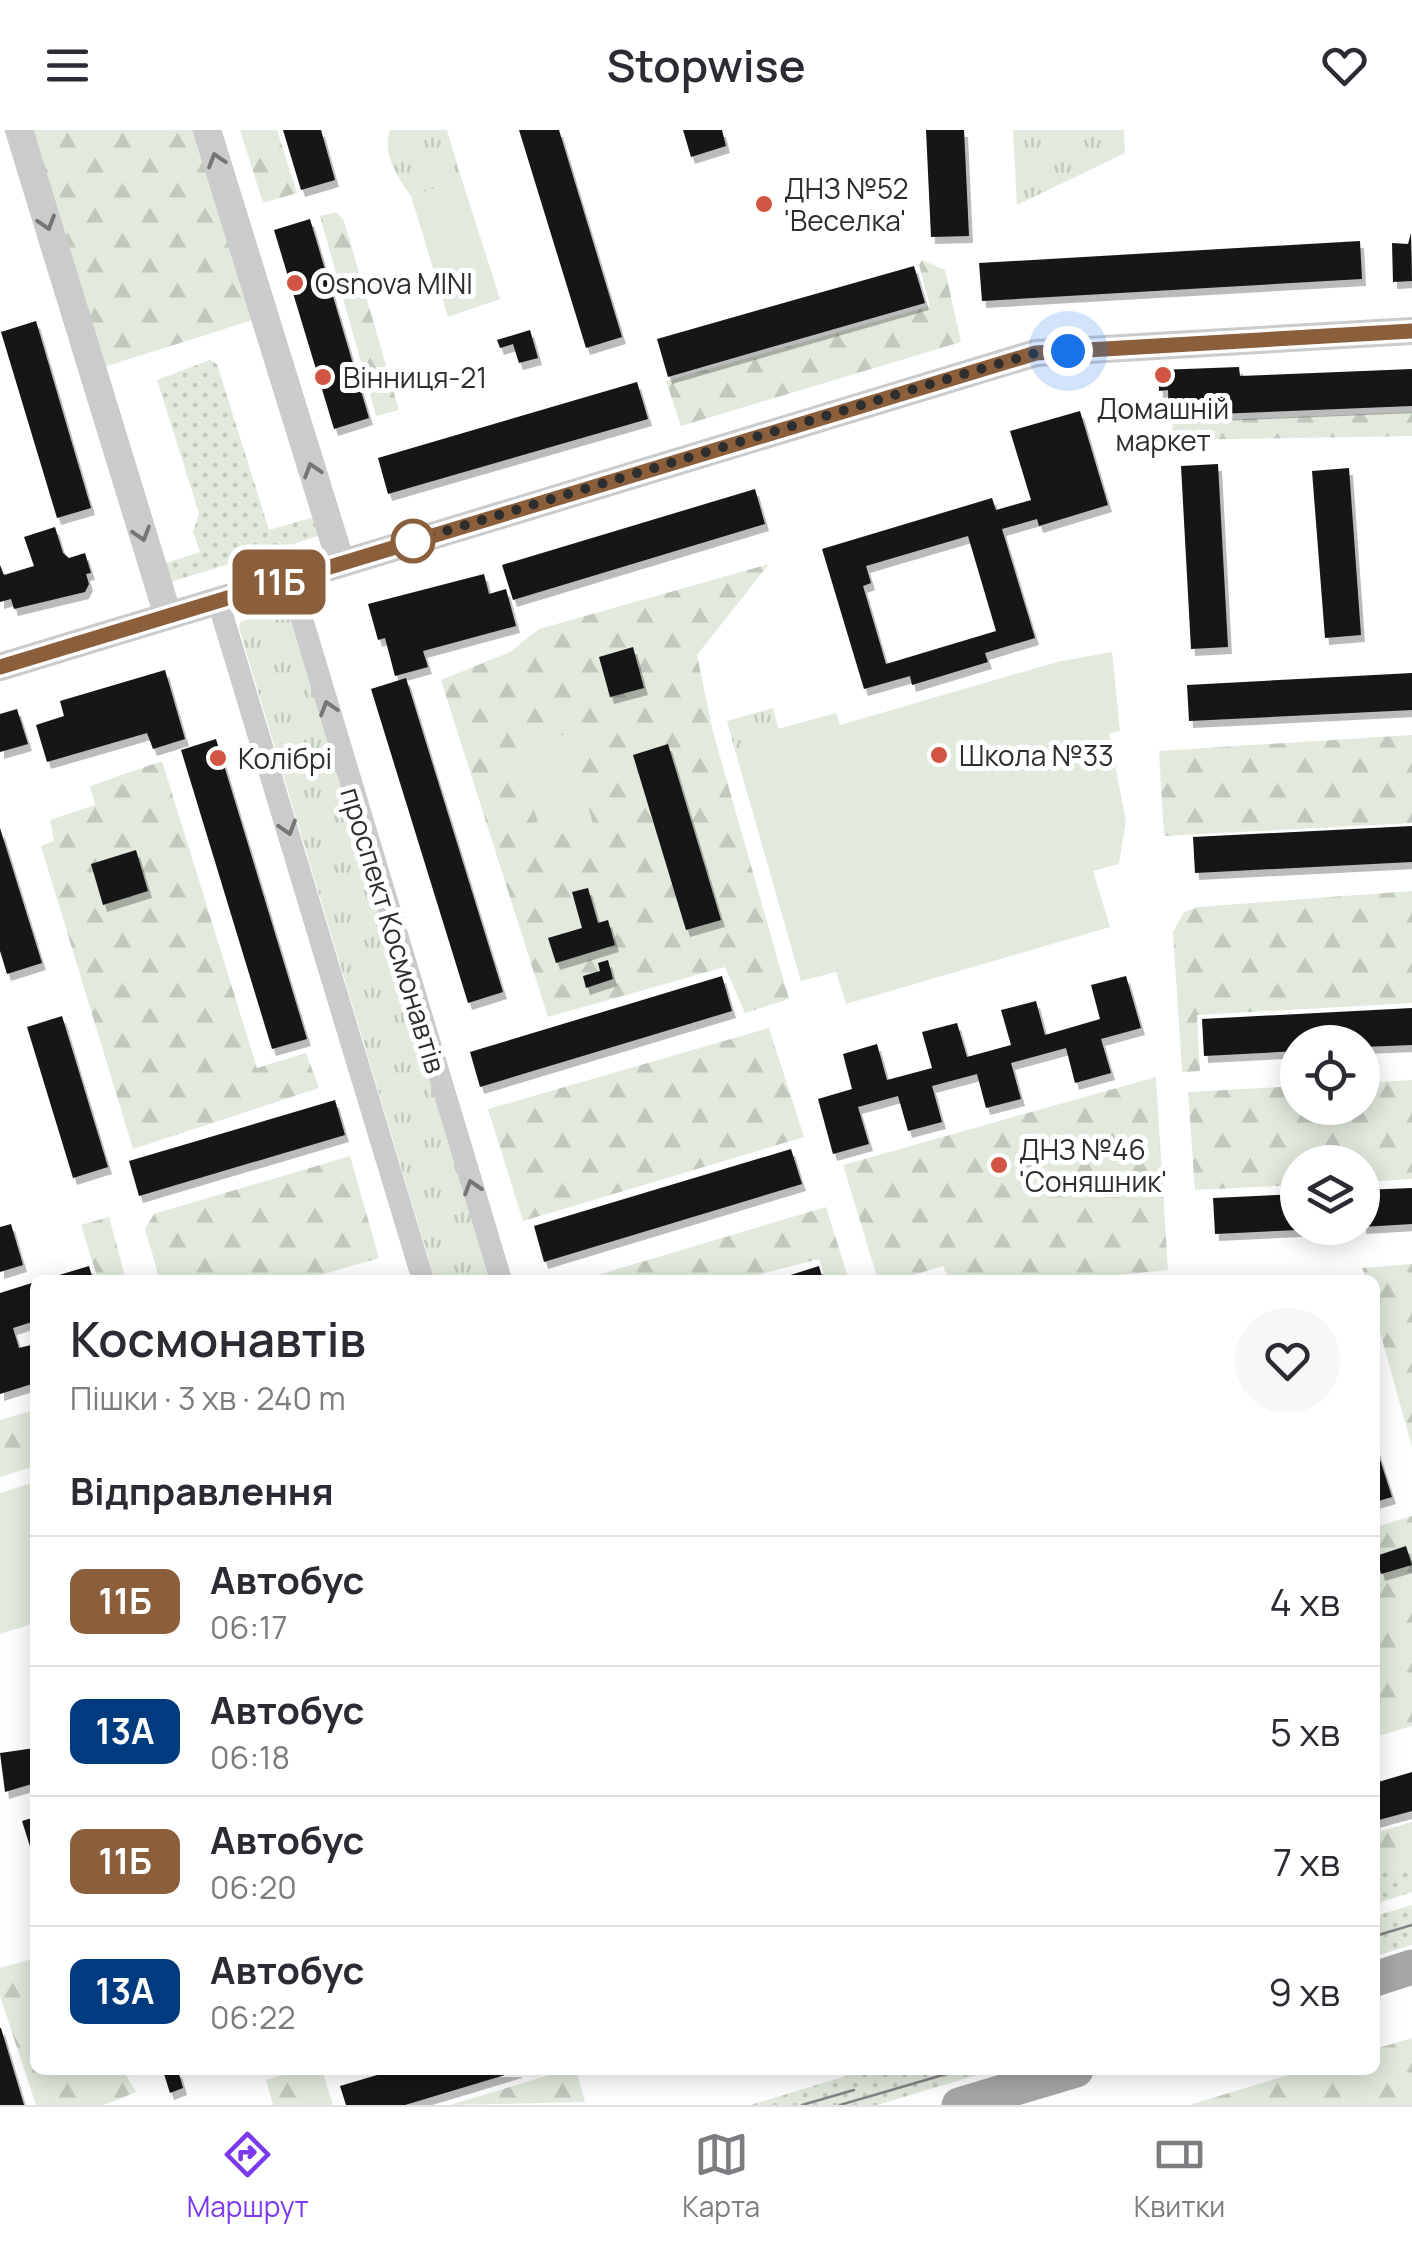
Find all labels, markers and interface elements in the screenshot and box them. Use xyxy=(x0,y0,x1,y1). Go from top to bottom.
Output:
text: Stopwise xyxy=(606,34,806,96)
icon: menu xyxy=(40,38,95,93)
icon: heart xyxy=(1317,38,1372,93)
one-way arrow xyxy=(207,152,228,169)
place label: ДНЗ №52 'Веселка' xyxy=(784,169,908,239)
marker: ДНЗ №52 'Веселка' xyxy=(753,193,775,215)
one-way arrow xyxy=(35,214,56,231)
place label: Osnova MINI xyxy=(315,264,473,302)
marker: Osnova MINI xyxy=(284,272,306,294)
your location xyxy=(1043,326,1093,376)
place label: Вінниця-21 xyxy=(343,358,487,396)
marker: Домашній маркет xyxy=(1152,364,1174,386)
marker: Вінниця-21 xyxy=(312,366,334,388)
place label: Домашній маркет xyxy=(1097,389,1229,459)
one-way arrow xyxy=(303,462,323,479)
unlabelled marker xyxy=(392,520,434,562)
one-way arrow xyxy=(130,525,151,542)
line badge: 11Б xyxy=(222,550,336,614)
text: 11Б xyxy=(252,558,306,606)
one-way arrow xyxy=(319,700,340,717)
place label: Школа №33 xyxy=(959,736,1114,774)
place label: Колібрі xyxy=(238,739,332,777)
marker: Школа №33 xyxy=(928,744,950,766)
marker: Колібрі xyxy=(207,747,229,769)
street label: проспект Космонавтів xyxy=(332,783,456,1077)
one-way arrow xyxy=(276,819,297,836)
map controls xyxy=(1280,1025,1380,1245)
button: locate xyxy=(1280,1025,1380,1125)
place label: ДНЗ №46 'Соняшник' xyxy=(1019,1130,1167,1200)
button: layers xyxy=(1280,1145,1380,1245)
marker: ДНЗ №46 'Соняшник' xyxy=(988,1154,1010,1176)
one-way arrow xyxy=(463,1179,484,1196)
text: Космонавтів xyxy=(70,1306,366,1371)
button: heart xyxy=(1235,1308,1340,1413)
text: Пішки · 3 хв · 240 m xyxy=(70,1376,346,1420)
text: Відправлення xyxy=(70,1464,334,1516)
text: Автобус xyxy=(210,1553,364,1605)
text: 4 хв xyxy=(1270,1575,1340,1627)
text: 11Б xyxy=(98,1577,152,1625)
text: 06:17 xyxy=(210,1605,288,1649)
text: Автобус xyxy=(210,1683,364,1735)
text: 5 хв xyxy=(1270,1705,1340,1757)
text: 13А xyxy=(95,1707,155,1755)
text: 06:18 xyxy=(210,1735,290,1779)
text: Автобус xyxy=(210,1813,364,1865)
text: 7 хв xyxy=(1273,1835,1340,1887)
text: 11Б xyxy=(98,1837,152,1885)
text: 06:20 xyxy=(210,1865,297,1909)
text: Автобус xyxy=(210,1943,364,1995)
text: 9 хв xyxy=(1268,1965,1340,2017)
text: 13А xyxy=(95,1967,155,2015)
text: 06:22 xyxy=(210,1995,295,2039)
tab: Маршрут xyxy=(187,2127,309,2225)
tab: Карта xyxy=(682,2127,760,2225)
tab: Квитки xyxy=(1134,2127,1225,2225)

